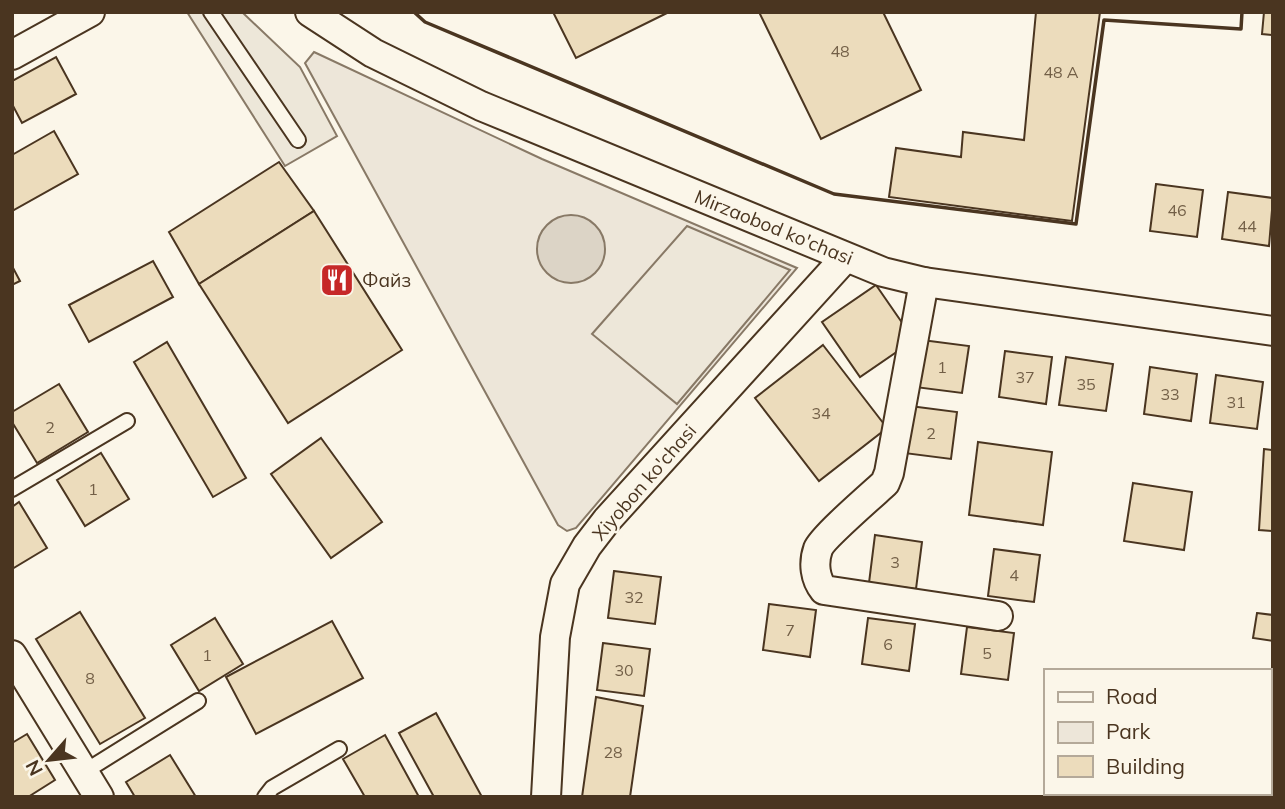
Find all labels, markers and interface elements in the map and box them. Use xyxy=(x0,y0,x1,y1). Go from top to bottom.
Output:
house number: 48 xyxy=(830,41,850,61)
house number: 48 А xyxy=(1043,62,1079,82)
street label: Mirzaobod ko'chasi xyxy=(691,184,857,270)
house number: 46 xyxy=(1167,200,1187,220)
house number: 44 xyxy=(1237,216,1257,236)
restaurant icon: Файз xyxy=(318,261,356,299)
place label: Файз xyxy=(362,268,411,292)
house number: 1 xyxy=(937,357,947,377)
house number: 37 xyxy=(1015,367,1035,387)
house number: 35 xyxy=(1076,374,1096,394)
house number: 33 xyxy=(1160,384,1180,404)
house number: 31 xyxy=(1226,392,1246,412)
house number: 34 xyxy=(811,403,831,423)
house number: 2 xyxy=(45,417,55,437)
street label: Xiyobon ko'chasi xyxy=(587,419,701,545)
house number: 2 xyxy=(926,423,936,443)
house number: 1 xyxy=(88,479,98,499)
house number: 3 xyxy=(890,552,900,572)
house number: 4 xyxy=(1009,565,1019,585)
house number: 32 xyxy=(624,587,644,607)
house number: 7 xyxy=(785,620,795,640)
house number: 6 xyxy=(883,634,893,654)
house number: 5 xyxy=(982,643,992,663)
house number: 1 xyxy=(202,645,212,665)
house number: 30 xyxy=(614,660,634,680)
house number: 8 xyxy=(85,668,95,688)
legend xyxy=(1044,669,1271,795)
text: Road xyxy=(1106,683,1157,709)
text: Park xyxy=(1106,718,1150,744)
north arrow xyxy=(14,725,84,795)
house number: 28 xyxy=(603,742,623,762)
text: Building xyxy=(1106,753,1185,779)
text: N xyxy=(20,756,48,780)

